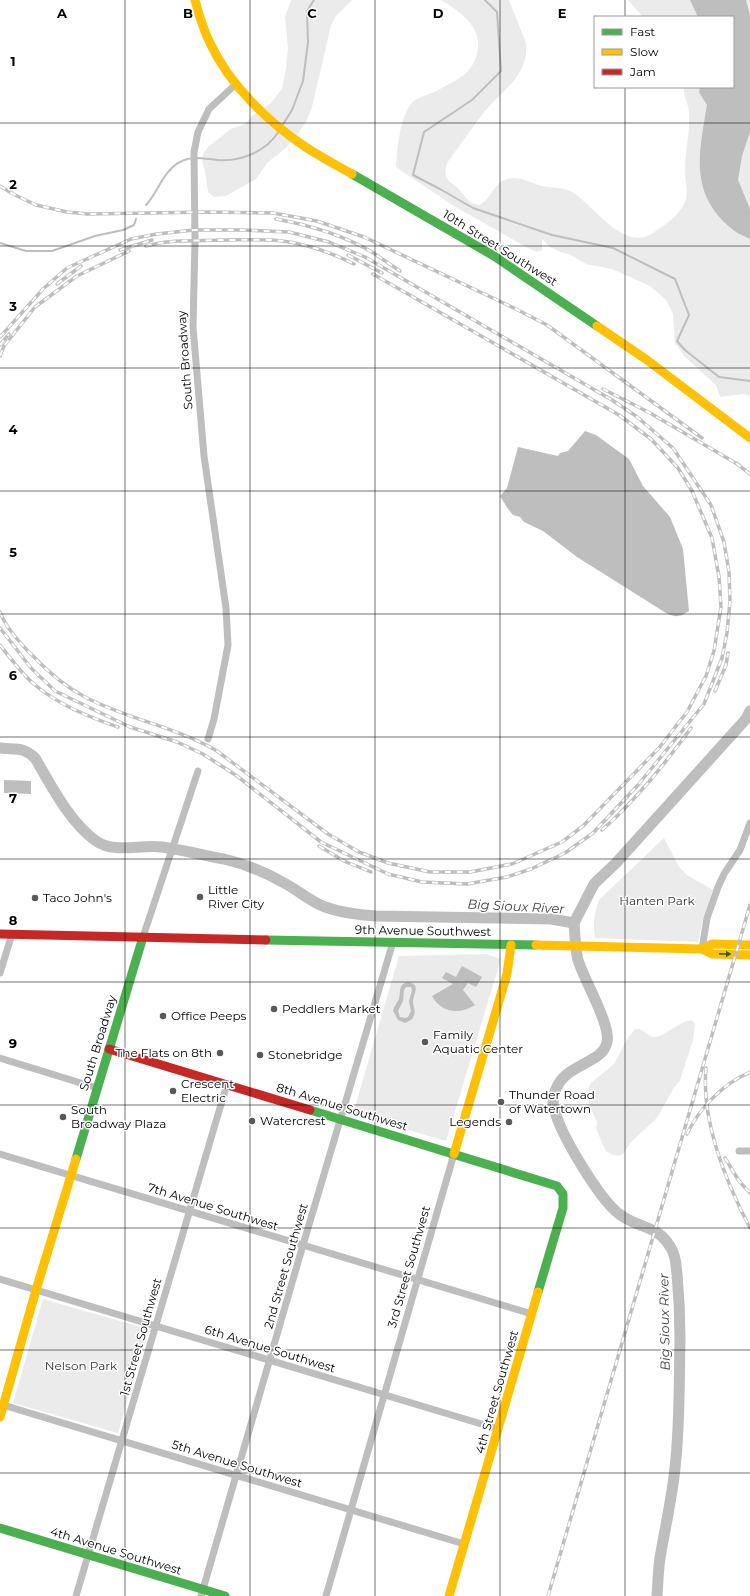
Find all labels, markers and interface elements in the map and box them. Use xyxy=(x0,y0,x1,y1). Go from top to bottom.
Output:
text: A xyxy=(56,5,68,21)
text: B xyxy=(183,5,193,21)
text: C xyxy=(307,5,317,21)
text: D xyxy=(433,5,444,21)
text: E xyxy=(558,5,567,21)
legend xyxy=(594,16,734,88)
text: Fast xyxy=(630,24,655,39)
text: Slow xyxy=(630,44,659,59)
text: 1 xyxy=(10,53,16,69)
text: Jam xyxy=(629,64,656,79)
text: 2 xyxy=(9,176,17,192)
street label: 10th Street Southwest xyxy=(440,206,560,289)
text: 3 xyxy=(8,298,17,314)
street label: South Broadway xyxy=(174,310,195,410)
text: 4 xyxy=(9,421,18,437)
text: 5 xyxy=(9,544,17,560)
text: 6 xyxy=(9,667,18,683)
text: 7 xyxy=(9,790,17,806)
place label: Little River City xyxy=(208,882,265,911)
place label: Taco John's xyxy=(43,890,112,905)
marker: Little River City xyxy=(195,892,205,902)
marker: Taco John's xyxy=(30,893,40,903)
park label: Hanten Park xyxy=(619,893,696,908)
water label: Big Sioux River xyxy=(467,895,566,917)
text: 8 xyxy=(9,912,18,928)
street label: 9th Avenue Southwest xyxy=(355,922,491,939)
one-way arrow xyxy=(719,951,732,957)
street label: South Broadway xyxy=(76,993,119,1092)
place label: Peddlers Market xyxy=(282,1001,381,1016)
marker: Peddlers Market xyxy=(269,1004,279,1014)
place label: Office Peeps xyxy=(171,1008,247,1023)
marker: Office Peeps xyxy=(158,1011,168,1021)
place label: Family Aquatic Center xyxy=(433,1027,523,1056)
text: 9 xyxy=(9,1035,17,1051)
marker: Family Aquatic Center xyxy=(420,1037,430,1047)
place label: The Flats on 8th xyxy=(115,1045,212,1060)
place label: Stonebridge xyxy=(268,1047,343,1062)
marker: The Flats on 8th xyxy=(215,1048,225,1058)
marker: Stonebridge xyxy=(255,1050,265,1060)
place label: Crescent Electric xyxy=(181,1076,234,1105)
street label: 8th Avenue Southwest xyxy=(275,1079,410,1134)
marker: Crescent Electric xyxy=(168,1086,178,1096)
place label: Thunder Road of Watertown xyxy=(509,1087,595,1116)
marker: Thunder Road of Watertown xyxy=(496,1097,506,1107)
place label: South Broadway Plaza xyxy=(71,1102,166,1131)
marker: South Broadway Plaza xyxy=(58,1112,68,1122)
place label: Watercrest xyxy=(260,1113,326,1128)
place label: Legends xyxy=(449,1114,501,1129)
marker: Watercrest xyxy=(247,1116,257,1126)
marker: Legends xyxy=(504,1117,514,1127)
street label: 7th Avenue Southwest xyxy=(146,1180,280,1234)
street label: 2nd Street Southwest xyxy=(260,1201,311,1330)
street label: 3rd Street Southwest xyxy=(384,1204,433,1330)
water label: Big Sioux River xyxy=(655,1273,673,1371)
street label: 1st Street Southwest xyxy=(117,1276,165,1397)
street label: 6th Avenue Southwest xyxy=(203,1321,338,1376)
street label: 4th Street Southwest xyxy=(472,1328,521,1455)
park label: Nelson Park xyxy=(45,1358,118,1373)
street label: 5th Avenue Southwest xyxy=(170,1437,304,1491)
street label: 4th Avenue Southwest xyxy=(49,1523,184,1578)

